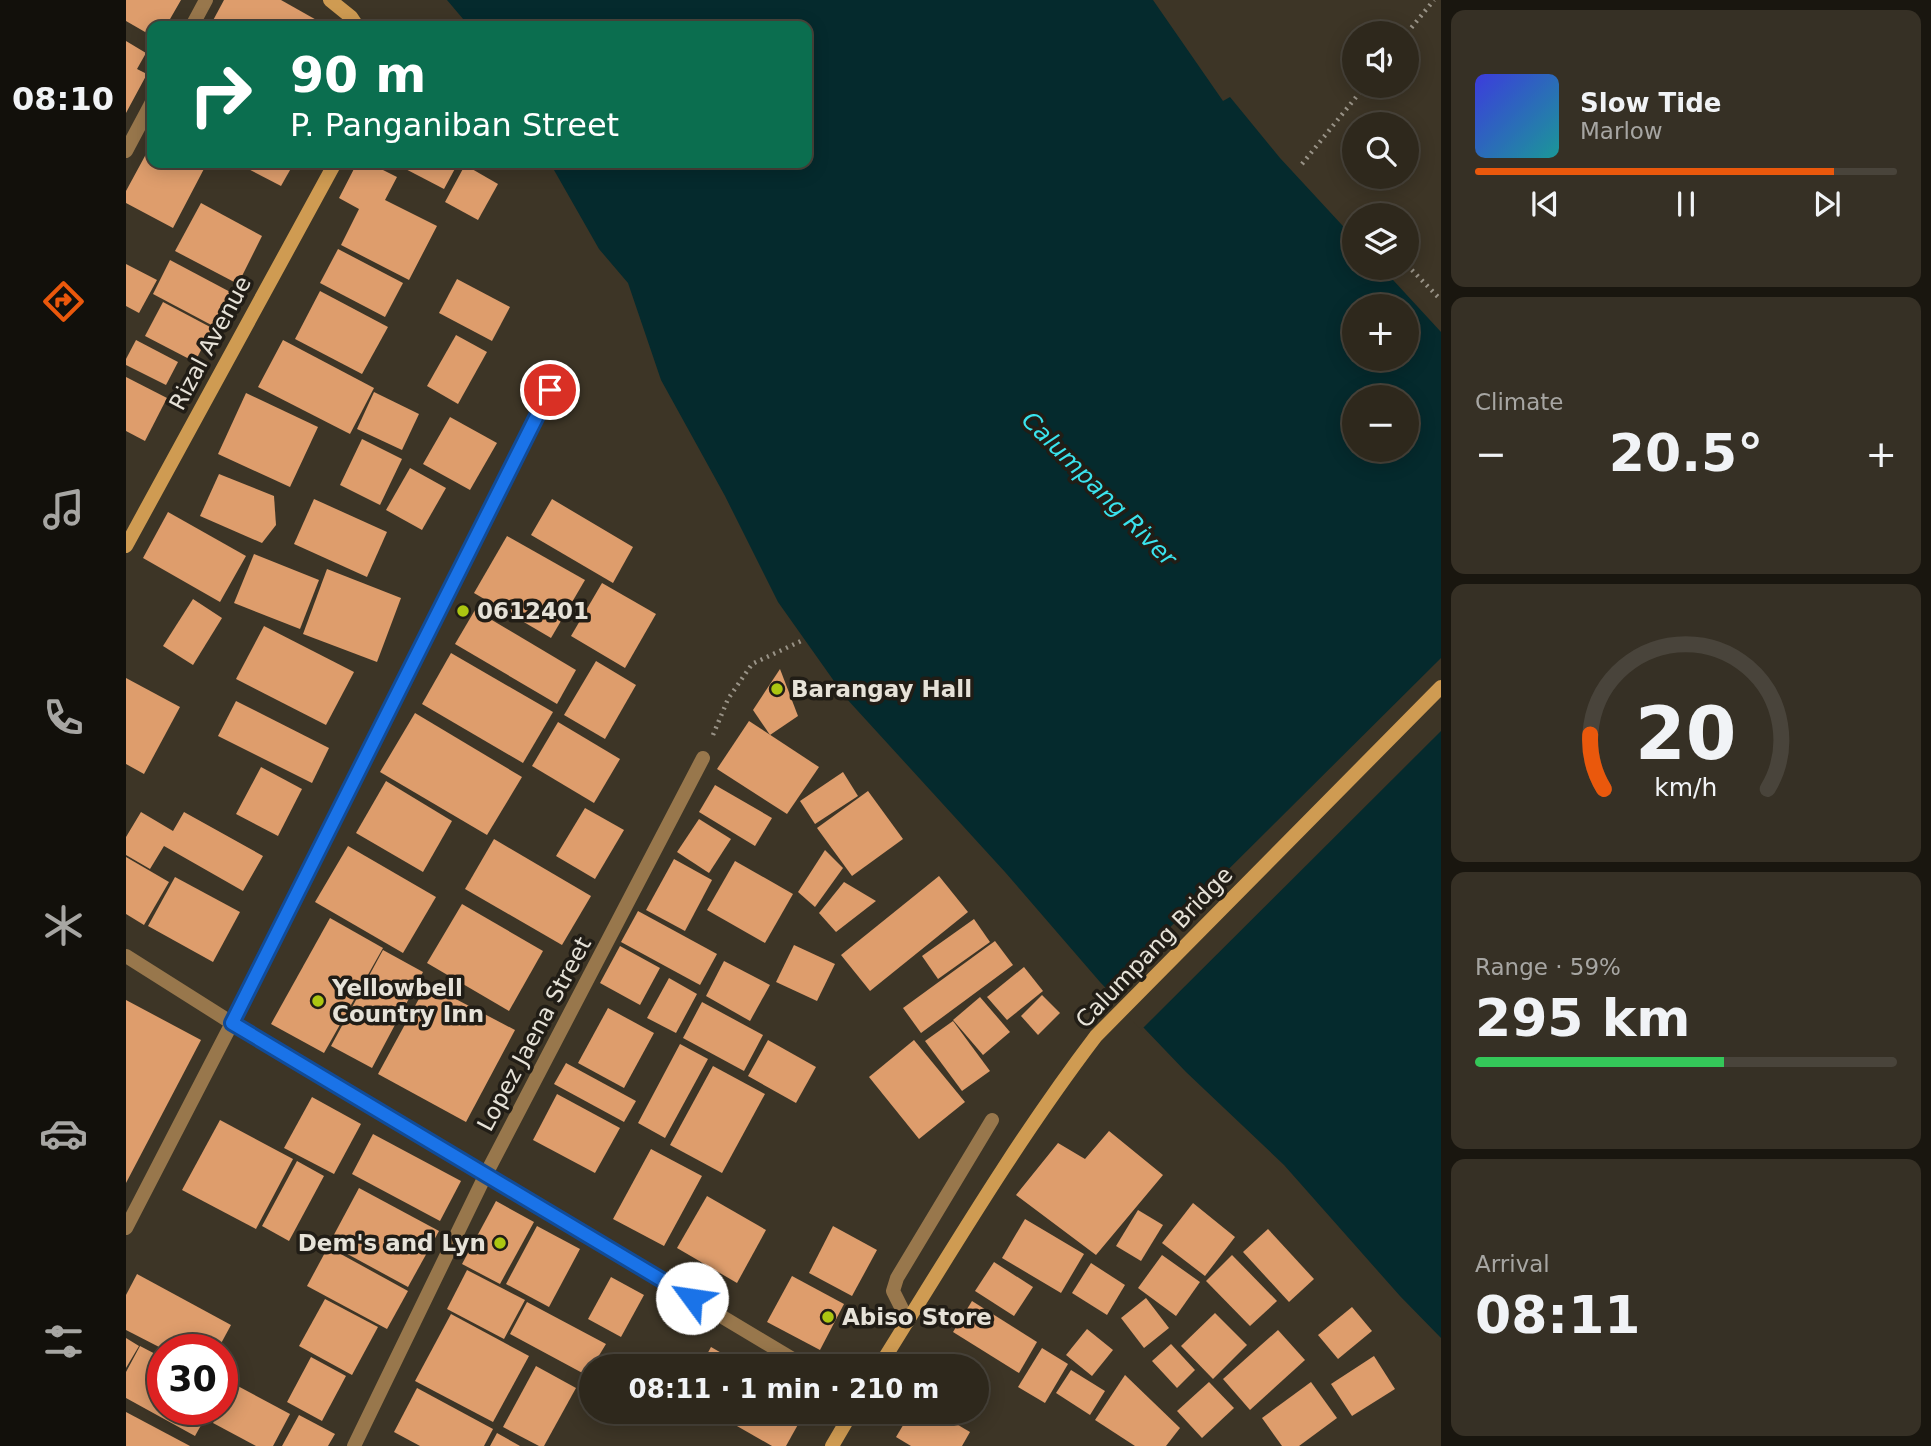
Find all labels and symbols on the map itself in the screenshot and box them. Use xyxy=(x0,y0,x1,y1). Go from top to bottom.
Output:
street label: Rizal Avenue xyxy=(164,272,256,414)
pin xyxy=(520,360,580,420)
water label: Calumpang River xyxy=(1016,406,1184,574)
place label: 0612401 xyxy=(477,598,589,624)
marker: 0612401 xyxy=(455,603,471,619)
place label: Barangay Hall xyxy=(791,676,972,702)
marker: Barangay Hall xyxy=(769,681,785,697)
street label: Calumpang Bridge xyxy=(1070,861,1238,1033)
street label: Lopez Jaena Street xyxy=(472,933,596,1135)
place label: Yellowbell Country Inn xyxy=(331,975,484,1027)
marker: Yellowbell Country Inn xyxy=(310,993,326,1009)
place label: Dem's and Lyn xyxy=(298,1230,486,1256)
marker: Dem's and Lyn xyxy=(492,1235,508,1251)
position arrow xyxy=(655,1261,729,1335)
place label: Abiso Store xyxy=(842,1304,992,1330)
marker: Abiso Store xyxy=(820,1309,836,1325)
speed limit sign: 30 xyxy=(147,1334,238,1425)

